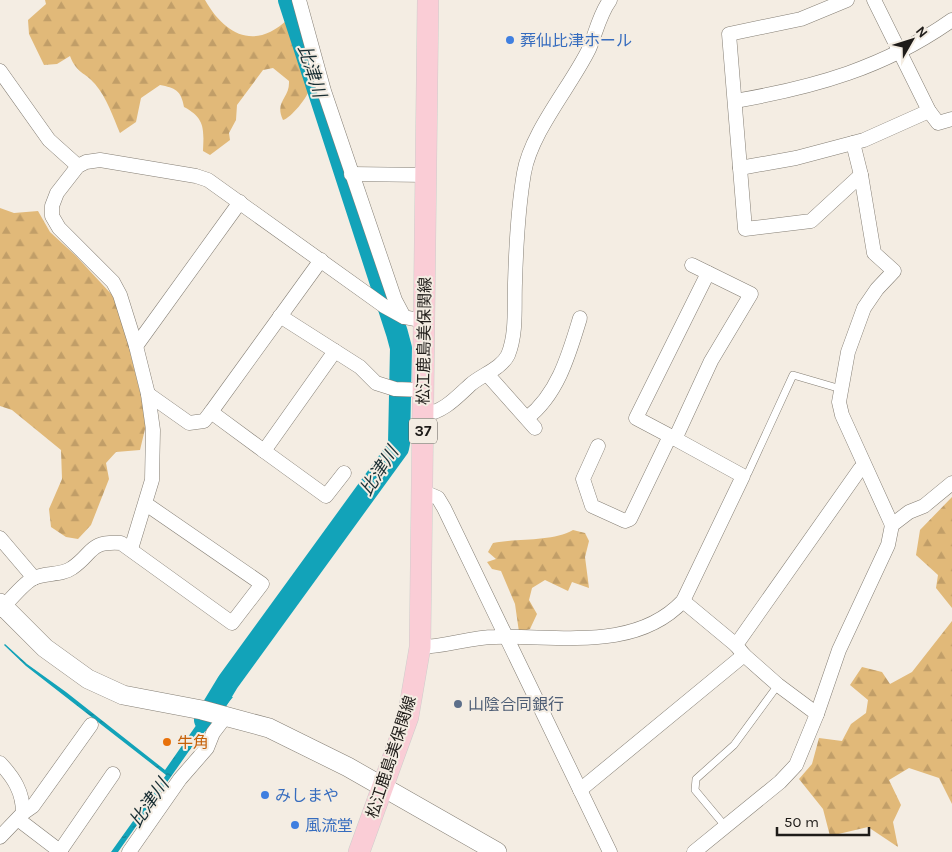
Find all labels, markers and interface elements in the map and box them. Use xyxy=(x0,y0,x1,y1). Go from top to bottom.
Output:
north arrow xyxy=(887,15,937,65)
text: N xyxy=(912,23,931,41)
place label: 葬仙比津ホール xyxy=(520,31,632,50)
marker: 葬仙比津ホール xyxy=(504,34,516,46)
water label: 比津川 xyxy=(293,42,331,102)
street label: 松江鹿島美保関線 xyxy=(413,277,435,405)
road number: 37 xyxy=(409,418,437,444)
water label: 比津川 xyxy=(355,441,404,500)
street label: 松江鹿島美保関線 xyxy=(362,693,420,821)
place label: 山陰合同銀行 xyxy=(468,695,564,714)
marker: 山陰合同銀行 xyxy=(452,698,464,710)
place label: 牛角 xyxy=(177,733,209,752)
marker: 牛角 xyxy=(161,736,173,748)
water label: 比津川 xyxy=(125,773,175,831)
place label: みしまや xyxy=(275,786,339,805)
marker: みしまや xyxy=(259,789,271,801)
scale bar xyxy=(777,804,870,836)
text: 50 m xyxy=(784,813,819,831)
place label: 風流堂 xyxy=(305,816,353,835)
marker: 風流堂 xyxy=(289,819,301,831)

